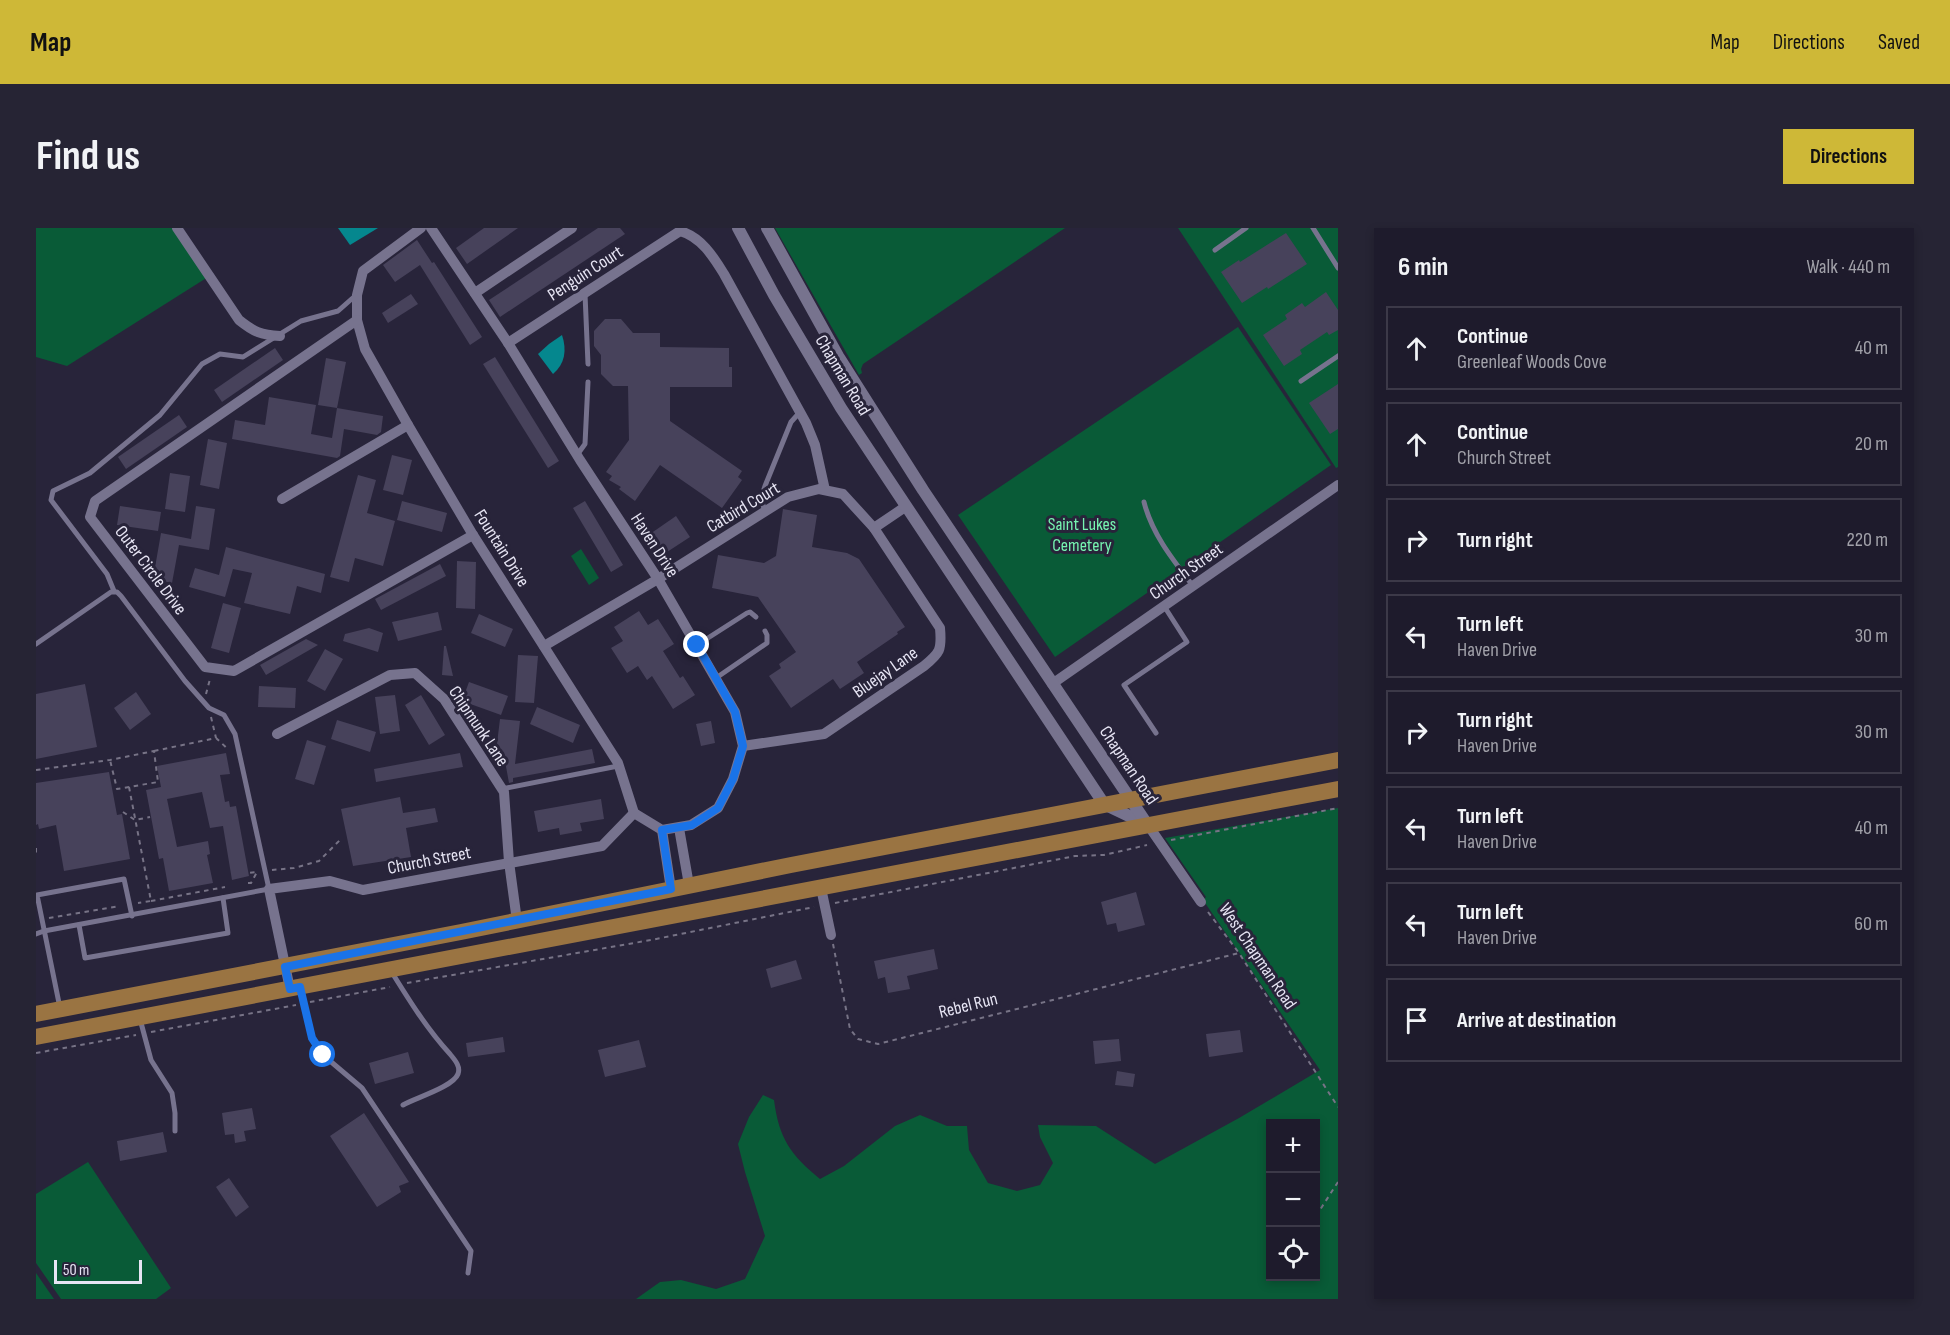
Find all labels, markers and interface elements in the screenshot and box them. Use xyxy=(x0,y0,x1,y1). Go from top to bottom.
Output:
text: Map xyxy=(30,26,71,59)
text: Map xyxy=(1710,30,1740,55)
text: Directions xyxy=(1773,30,1845,55)
text: Saved xyxy=(1878,30,1920,55)
button: Directions xyxy=(1783,129,1914,184)
text: Find us xyxy=(36,131,140,182)
street label: Penguin Court xyxy=(544,241,627,306)
text: 6 min xyxy=(1398,252,1448,283)
text: Walk · 440 m xyxy=(1806,255,1890,279)
text: Continue xyxy=(1457,323,1528,350)
street label: Chapman Road xyxy=(810,331,875,419)
icon: ahead xyxy=(1400,332,1433,365)
text: 40 m xyxy=(1855,336,1888,360)
text: Greenleaf Woods Cove xyxy=(1457,350,1607,374)
text: Continue xyxy=(1457,419,1528,446)
icon: ahead xyxy=(1400,428,1433,461)
text: 20 m xyxy=(1855,432,1888,456)
text: Church Street xyxy=(1457,446,1551,470)
street label: Catbird Court xyxy=(703,477,784,537)
street label: Fountain Drive xyxy=(470,506,534,591)
street label: Haven Drive xyxy=(626,509,683,581)
park label: Saint Lukes Cemetery xyxy=(1048,514,1116,556)
street label: Outer Circle Drive xyxy=(110,522,191,619)
icon: right xyxy=(1400,524,1433,557)
text: Turn right xyxy=(1457,527,1533,554)
text: 220 m xyxy=(1847,528,1888,552)
street label: Church Street xyxy=(1146,538,1227,604)
text: Turn left xyxy=(1457,611,1523,638)
icon: left xyxy=(1400,620,1433,653)
text: 30 m xyxy=(1855,624,1888,648)
route end xyxy=(683,631,709,657)
text: Haven Drive xyxy=(1457,638,1537,662)
street label: Bluejay Lane xyxy=(849,642,922,702)
street label: Chipmunk Lane xyxy=(444,682,513,770)
text: Turn right xyxy=(1457,707,1533,734)
icon: right xyxy=(1400,716,1433,749)
text: 30 m xyxy=(1855,720,1888,744)
street label: Chapman Road xyxy=(1095,722,1162,808)
text: Haven Drive xyxy=(1457,734,1537,758)
text: Turn left xyxy=(1457,803,1523,830)
icon: left xyxy=(1400,812,1433,845)
text: 40 m xyxy=(1855,816,1888,840)
text: Haven Drive xyxy=(1457,830,1537,854)
street label: Church Street xyxy=(386,842,473,879)
street label: West Chapman Road xyxy=(1214,899,1301,1013)
text: Turn left xyxy=(1457,899,1523,926)
icon: left xyxy=(1400,908,1433,941)
text: 60 m xyxy=(1854,912,1888,936)
text: Haven Drive xyxy=(1457,926,1537,950)
street label: Rebel Run xyxy=(937,988,1000,1023)
icon: arrive xyxy=(1400,1004,1433,1037)
text: Arrive at destination xyxy=(1457,1007,1616,1034)
route start xyxy=(309,1041,335,1067)
map controls xyxy=(1266,1119,1320,1281)
button: + xyxy=(1266,1119,1320,1173)
button: − xyxy=(1266,1173,1320,1227)
button: locate xyxy=(1266,1227,1320,1281)
scale bar xyxy=(54,1257,142,1284)
text: 50 m xyxy=(63,1261,89,1280)

